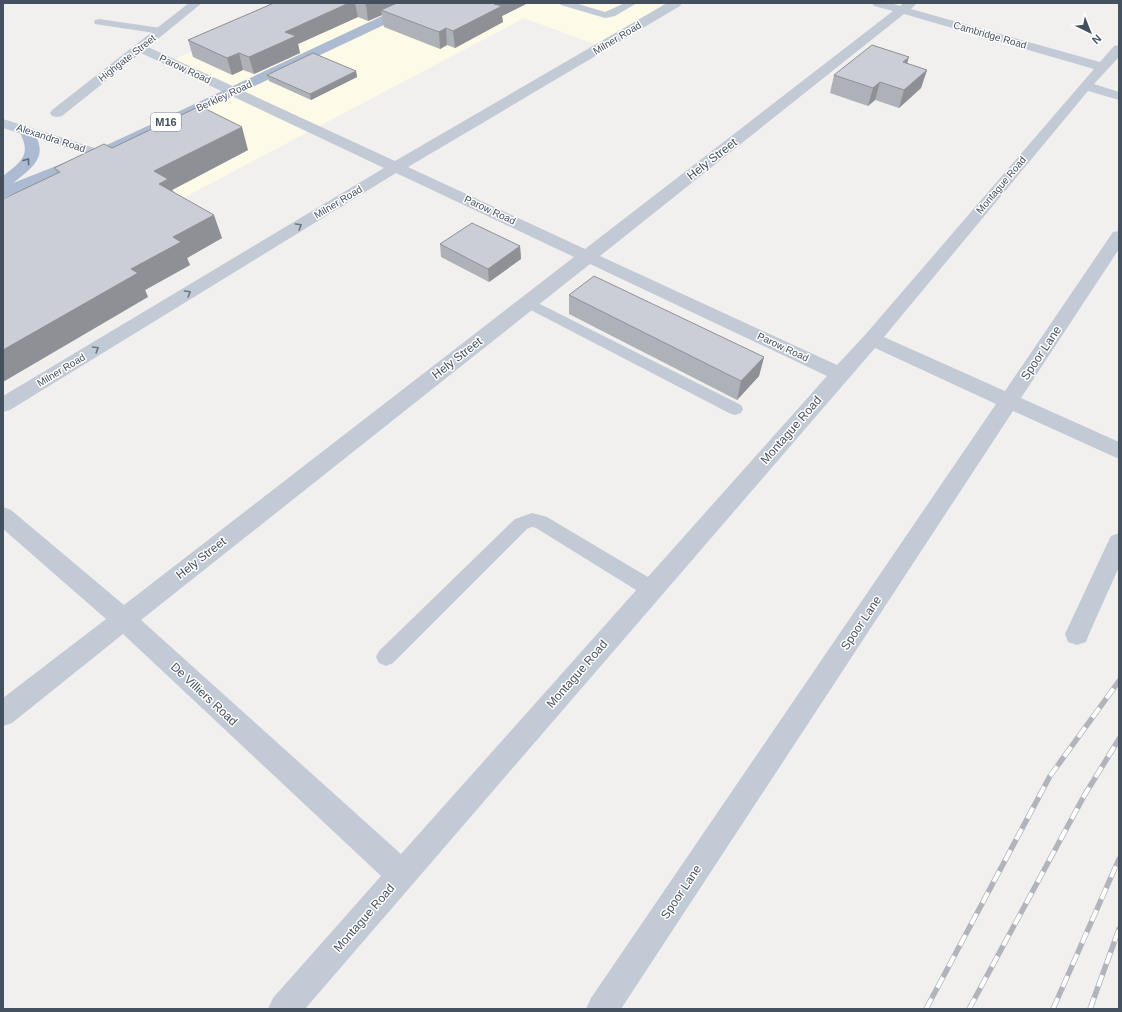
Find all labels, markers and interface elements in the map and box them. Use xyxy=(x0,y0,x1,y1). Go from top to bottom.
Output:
north arrow xyxy=(1070,12,1110,52)
street label: Milner Road xyxy=(591,19,643,57)
street label: Cambridge Road xyxy=(952,19,1028,51)
street label: Highgate Street xyxy=(96,32,158,84)
text: N xyxy=(1090,32,1104,46)
street label: Parow Road xyxy=(158,52,212,86)
street label: Berkley Road xyxy=(194,78,254,114)
road number: M16 xyxy=(151,113,181,131)
street label: Alexandra Road xyxy=(15,122,87,154)
street label: Hely Street xyxy=(684,135,740,183)
street label: Montague Road xyxy=(974,154,1028,216)
one-way arrow xyxy=(22,158,29,165)
street label: Milner Road xyxy=(312,183,364,221)
street label: Parow Road xyxy=(463,193,517,227)
one-way arrow xyxy=(295,223,302,230)
one-way arrow xyxy=(184,290,191,298)
street label: Spoor Lane xyxy=(1018,323,1064,383)
street label: Parow Road xyxy=(756,330,810,364)
street label: Hely Street xyxy=(429,334,485,382)
one-way arrow xyxy=(92,346,99,353)
street label: Milner Road xyxy=(35,351,87,389)
street label: Montague Road xyxy=(758,393,824,467)
street label: Hely Street xyxy=(173,534,229,582)
street label: Spoor Lane xyxy=(838,593,884,653)
street label: Montague Road xyxy=(544,637,610,711)
street label: De Villiers Road xyxy=(168,660,240,728)
street label: Spoor Lane xyxy=(658,862,704,922)
street label: Montague Road xyxy=(331,881,397,955)

